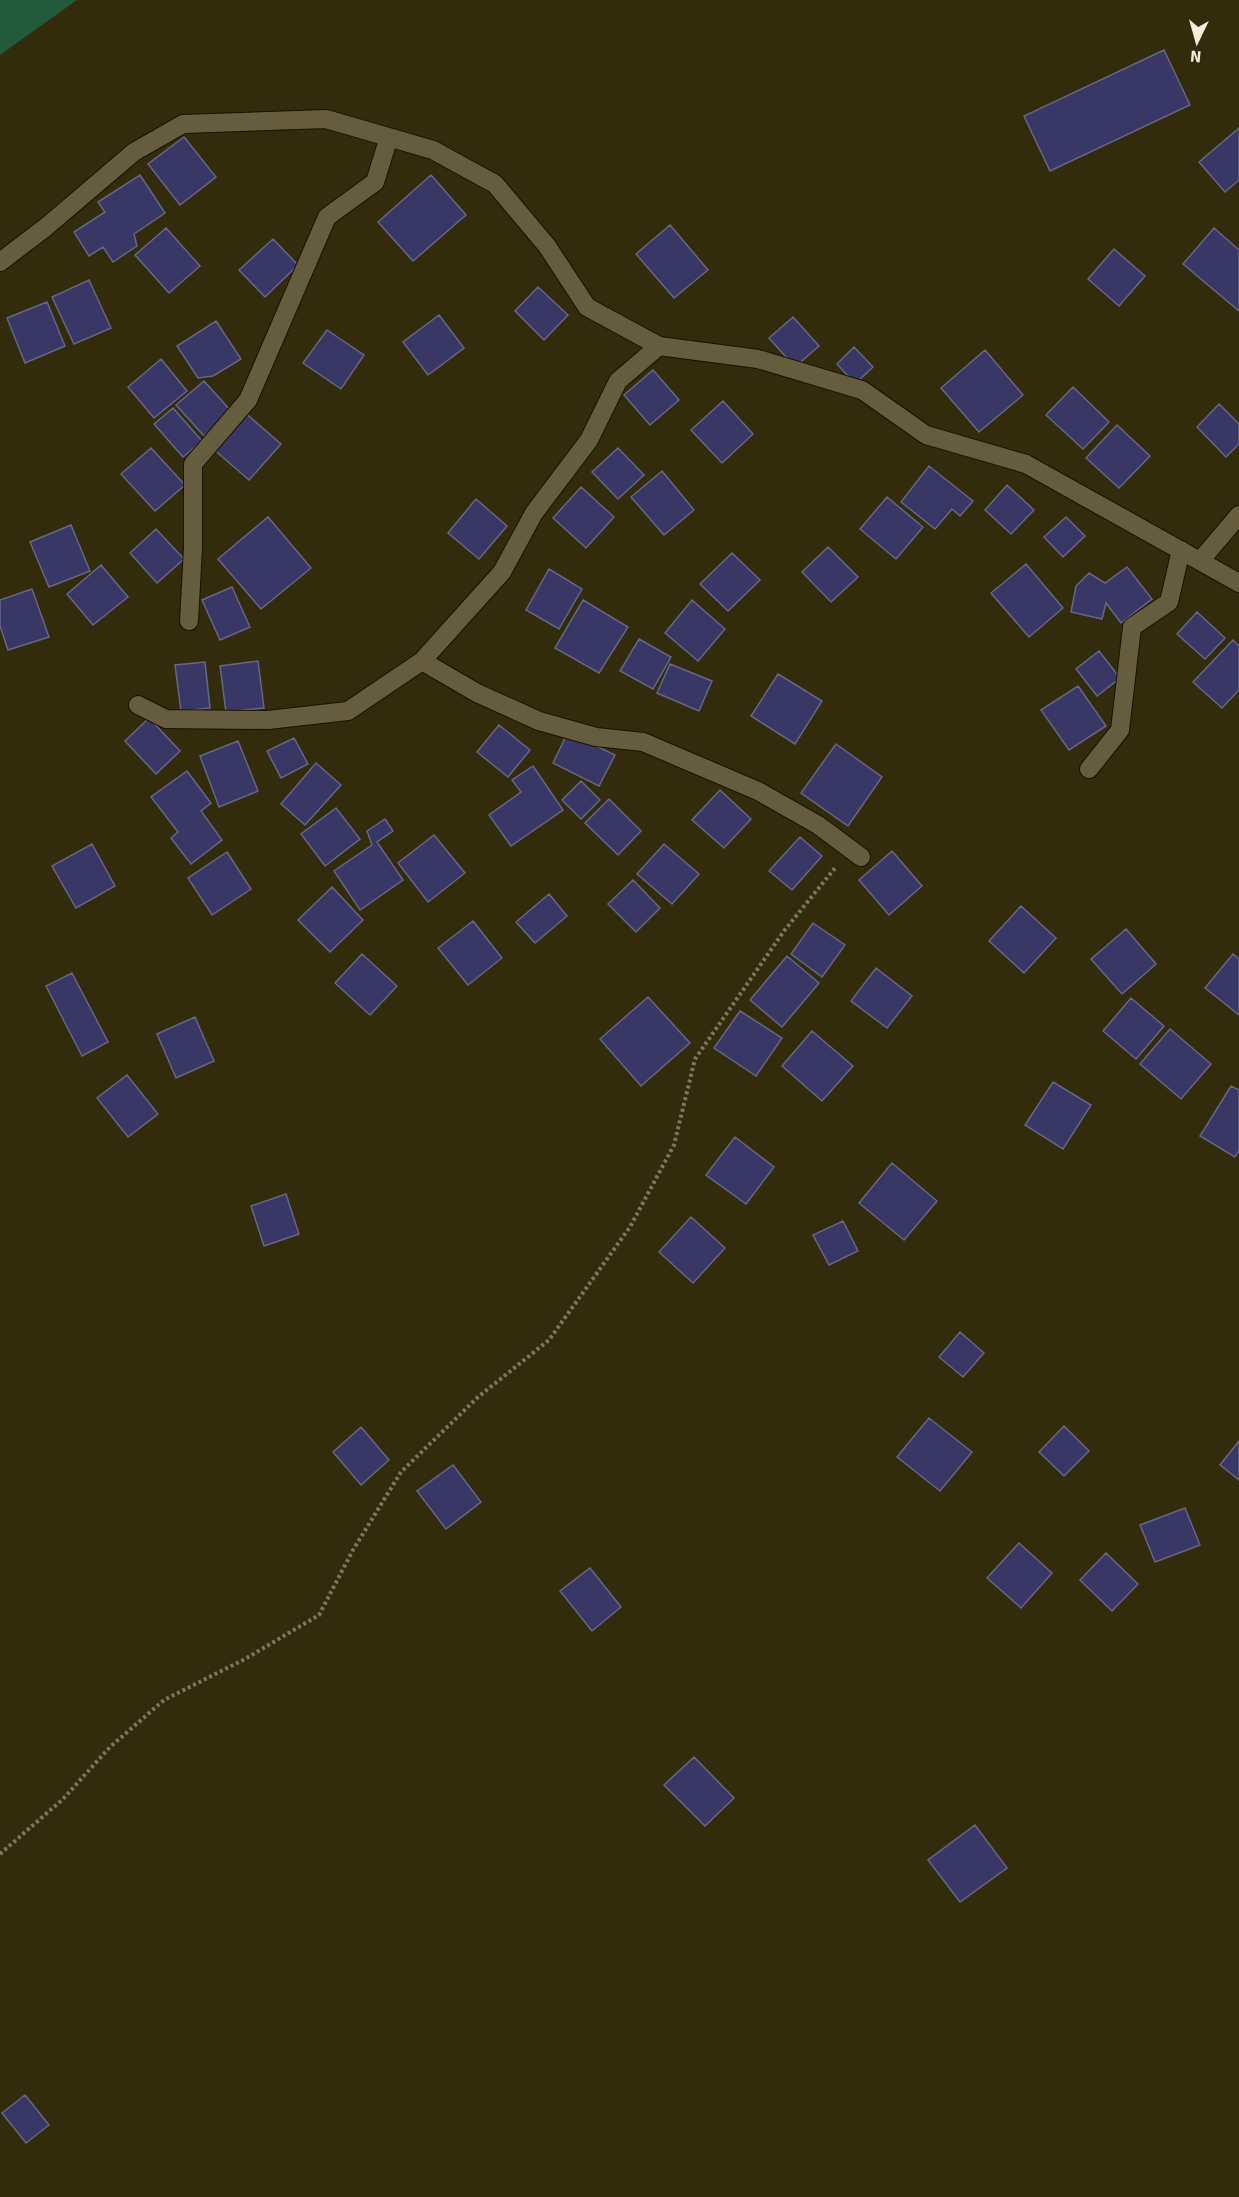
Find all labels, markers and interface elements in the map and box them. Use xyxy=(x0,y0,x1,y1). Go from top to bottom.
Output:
north arrow xyxy=(1167,12,1227,72)
text: N xyxy=(1189,45,1202,66)

